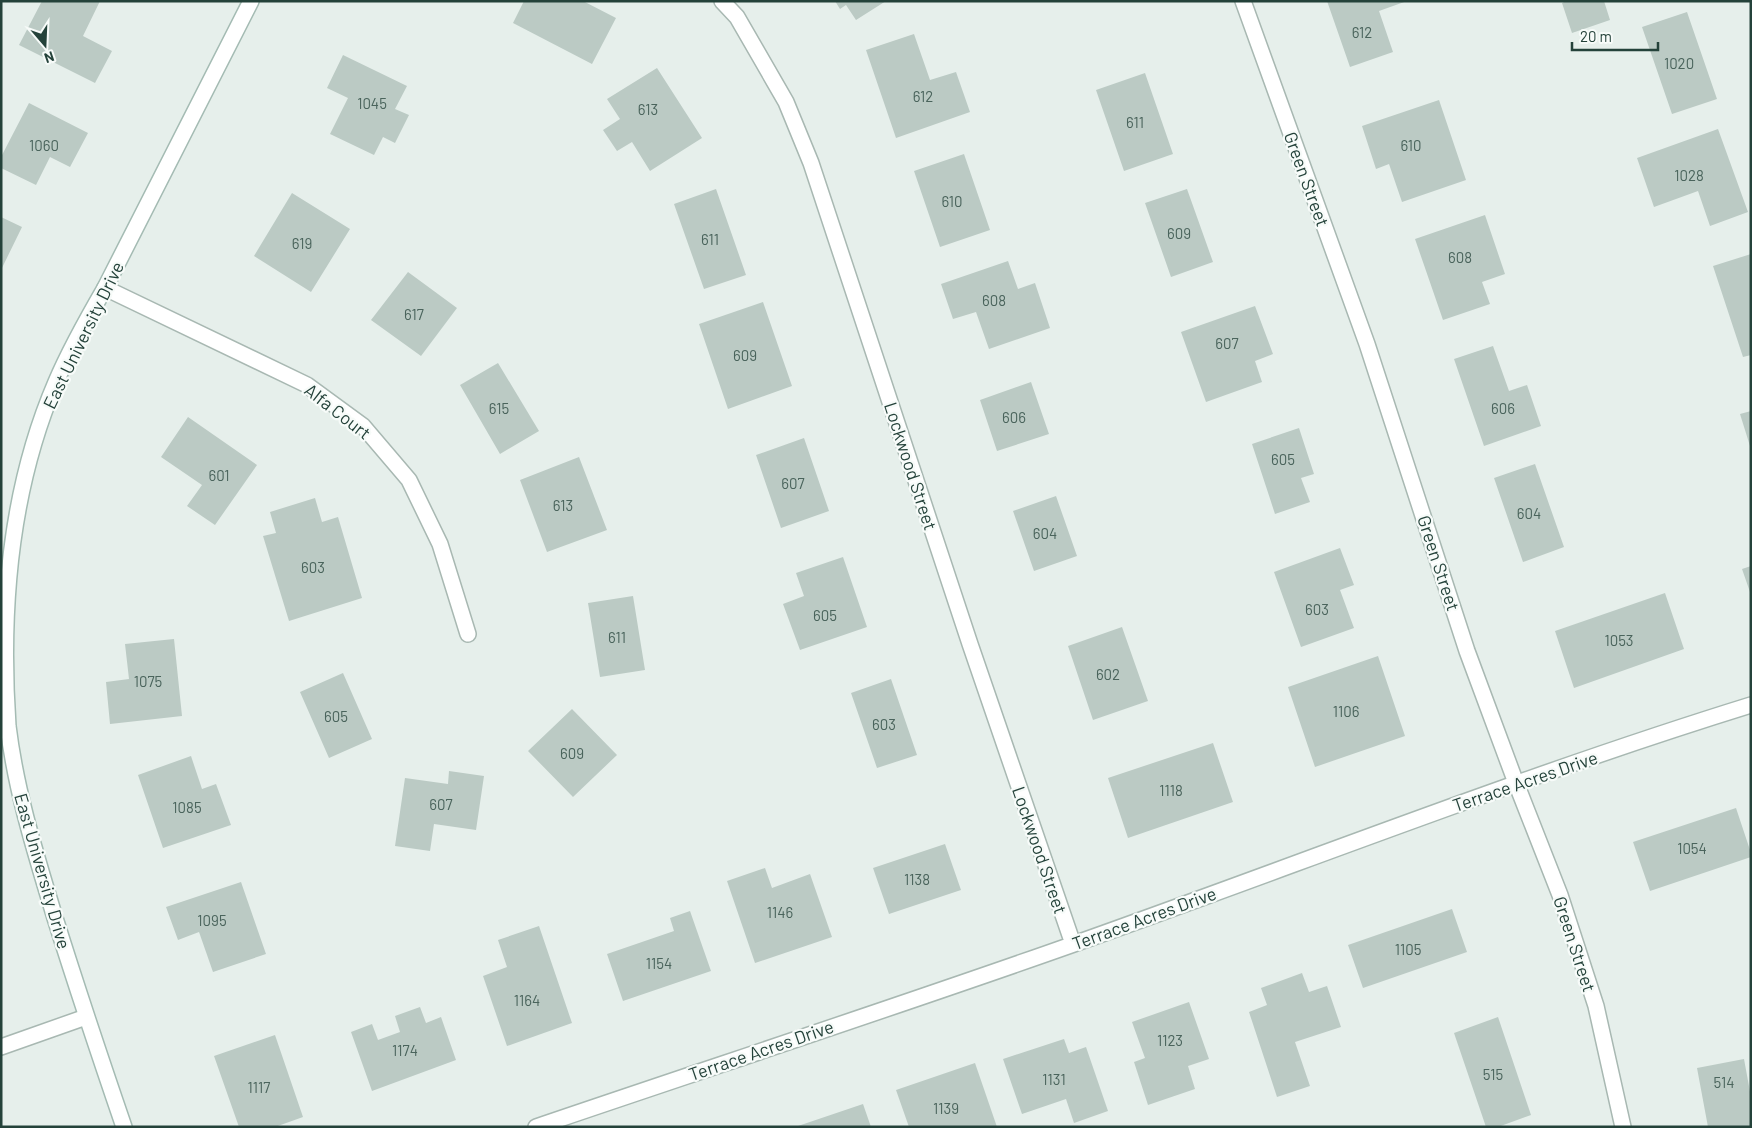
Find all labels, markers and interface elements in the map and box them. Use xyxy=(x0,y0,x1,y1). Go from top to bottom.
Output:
north arrow xyxy=(20,20,70,70)
scale bar xyxy=(1572,20,1658,52)
house number: 612 xyxy=(1352,23,1372,41)
text: 20 m xyxy=(1580,27,1612,45)
text: N xyxy=(42,48,57,67)
house number: 1020 xyxy=(1664,54,1694,72)
house number: 612 xyxy=(913,87,933,105)
house number: 1045 xyxy=(357,94,387,112)
house number: 613 xyxy=(638,100,658,118)
house number: 611 xyxy=(1126,113,1144,131)
street label: Green Street xyxy=(1280,129,1334,229)
house number: 1060 xyxy=(29,136,59,154)
house number: 610 xyxy=(1400,136,1422,154)
house number: 1028 xyxy=(1674,166,1704,184)
house number: 610 xyxy=(941,192,963,210)
house number: 609 xyxy=(1167,224,1191,242)
house number: 611 xyxy=(701,230,719,248)
house number: 619 xyxy=(292,234,312,252)
house number: 608 xyxy=(1448,248,1472,266)
street label: East University Drive xyxy=(38,258,128,412)
house number: 608 xyxy=(982,291,1006,309)
house number: 617 xyxy=(404,305,424,323)
house number: 607 xyxy=(1215,334,1239,352)
house number: 609 xyxy=(733,346,757,364)
street label: Alfa Court xyxy=(301,378,375,444)
house number: 615 xyxy=(489,399,509,417)
street label: Lockwood Street xyxy=(880,399,942,533)
house number: 606 xyxy=(1491,399,1515,417)
house number: 606 xyxy=(1002,408,1026,426)
house number: 605 xyxy=(1271,450,1295,468)
house number: 601 xyxy=(208,466,230,484)
house number: 607 xyxy=(781,474,805,492)
house number: 613 xyxy=(553,496,573,514)
house number: 604 xyxy=(1517,504,1541,522)
street label: Green Street xyxy=(1413,512,1465,614)
house number: 604 xyxy=(1033,524,1057,542)
house number: 603 xyxy=(301,558,325,576)
house number: 603 xyxy=(1305,600,1329,618)
house number: 605 xyxy=(813,606,837,624)
house number: 611 xyxy=(608,628,626,646)
house number: 1053 xyxy=(1604,631,1634,649)
house number: 602 xyxy=(1096,665,1120,683)
house number: 1075 xyxy=(134,672,162,690)
house number: 1106 xyxy=(1333,702,1359,720)
house number: 605 xyxy=(324,707,348,725)
house number: 603 xyxy=(872,715,896,733)
house number: 609 xyxy=(560,744,584,762)
street label: Terrace Acres Drive xyxy=(1450,746,1600,816)
house number: 1118 xyxy=(1159,781,1183,799)
street label: Lockwood Street xyxy=(1008,783,1072,917)
street label: East University Drive xyxy=(10,791,76,951)
house number: 607 xyxy=(429,795,453,813)
house number: 1085 xyxy=(172,798,202,816)
house number: 1054 xyxy=(1677,839,1707,857)
house number: 1138 xyxy=(904,870,930,888)
street label: Terrace Acres Drive xyxy=(1069,882,1219,954)
street label: Green Street xyxy=(1549,893,1601,995)
house number: 1146 xyxy=(767,903,793,921)
house number: 1095 xyxy=(197,911,227,929)
house number: 1105 xyxy=(1395,940,1421,958)
house number: 1154 xyxy=(646,954,672,972)
house number: 1164 xyxy=(514,991,540,1009)
street label: Terrace Acres Drive xyxy=(686,1015,836,1085)
house number: 1123 xyxy=(1157,1031,1183,1049)
house number: 1174 xyxy=(392,1041,418,1059)
house number: 515 xyxy=(1483,1065,1503,1083)
house number: 1131 xyxy=(1042,1070,1066,1088)
house number: 514 xyxy=(1714,1073,1734,1091)
house number: 1117 xyxy=(248,1078,270,1096)
house number: 1139 xyxy=(933,1099,959,1117)

